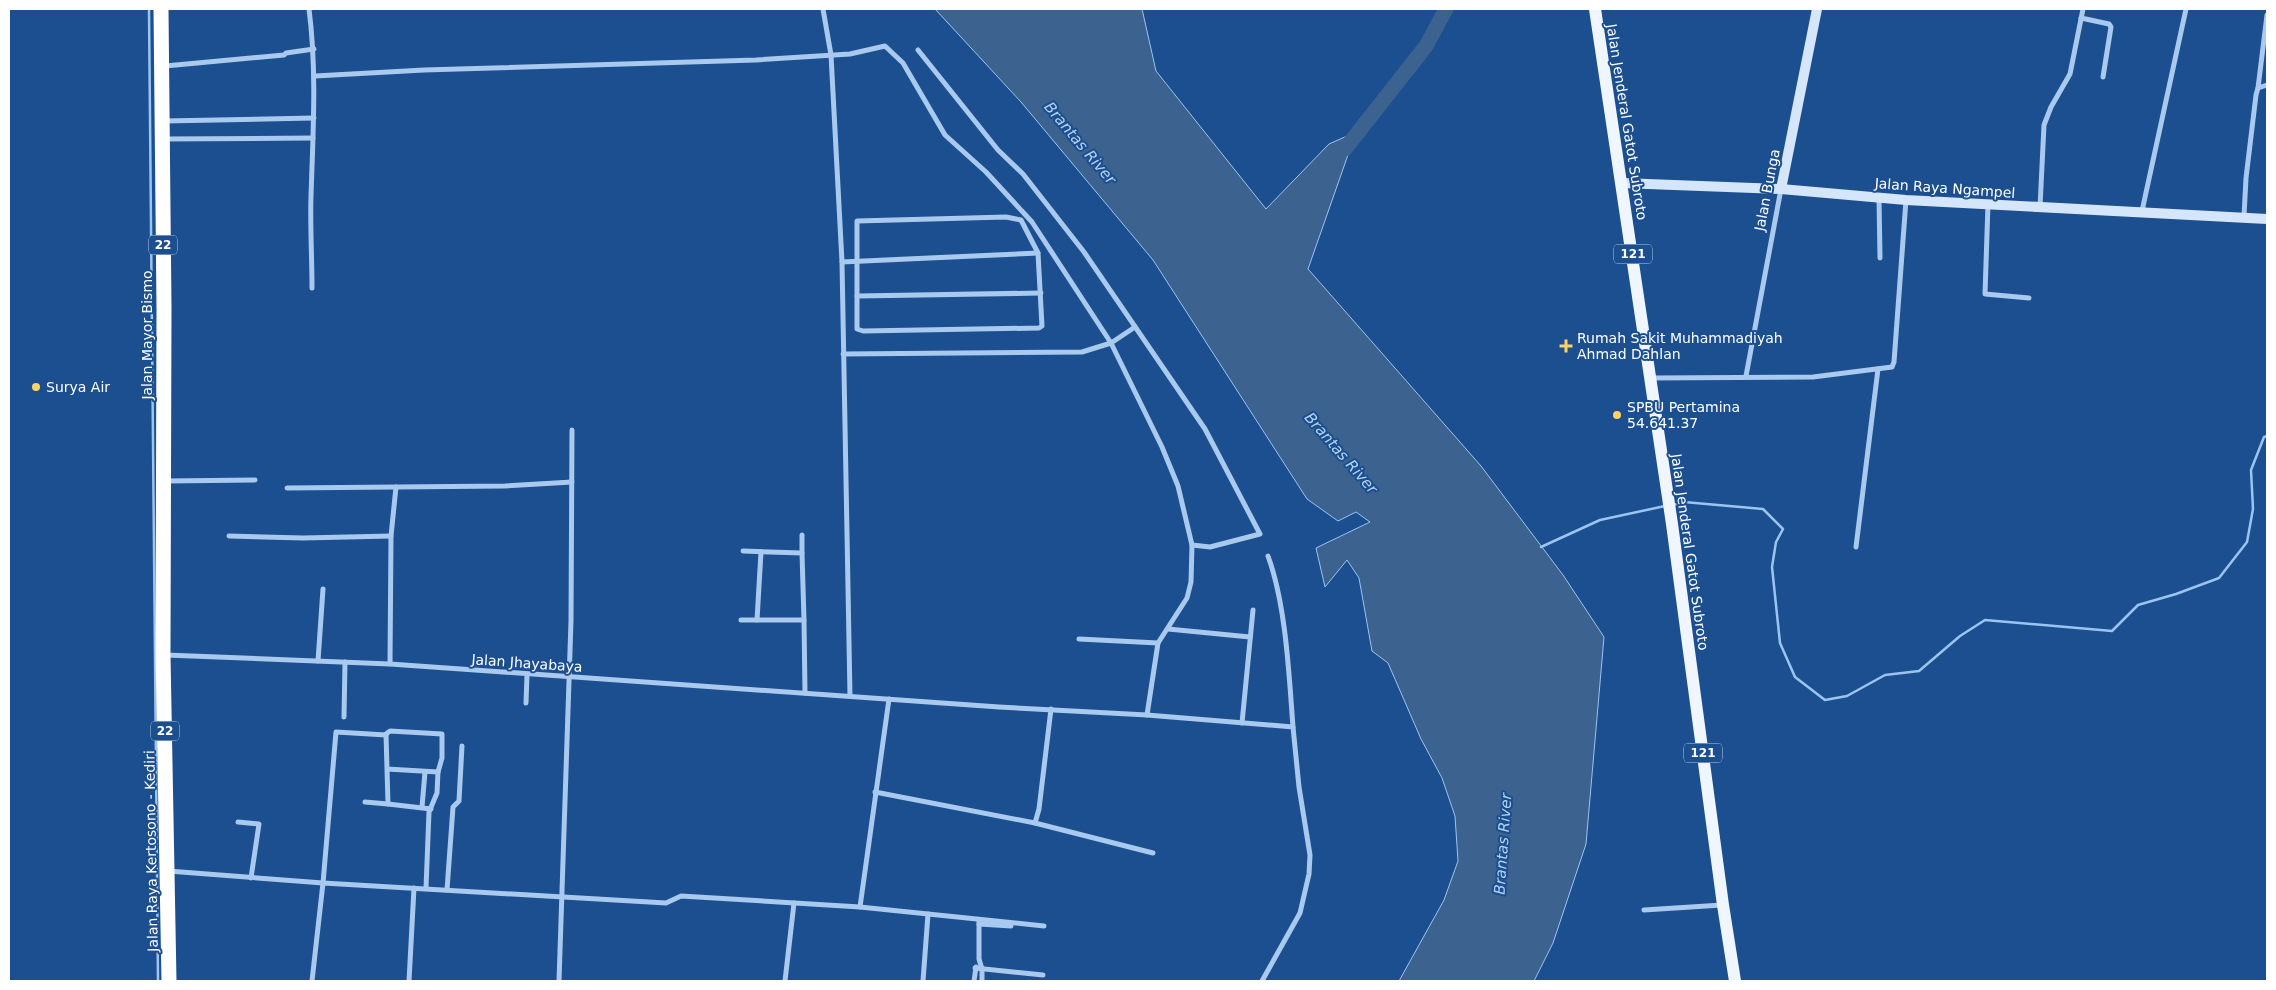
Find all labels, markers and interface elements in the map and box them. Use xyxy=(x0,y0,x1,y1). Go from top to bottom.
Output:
street label: Jalan Jenderal Gatot Subroto xyxy=(1603,22,1650,221)
water label: Brantas River xyxy=(1040,98,1120,188)
street label: Jalan Bunga xyxy=(1751,148,1783,233)
street label: Jalan Raya Ngampel xyxy=(1873,175,2016,201)
road number: 22 xyxy=(149,236,177,254)
road number: 121 xyxy=(1614,244,1652,264)
street label: Jalan Mayor Bismo xyxy=(139,270,155,401)
place label: Rumah Sakit Muhammadiyah Ahmad Dahlan xyxy=(1577,330,1783,362)
marker: Rumah Sakit Muhammadiyah Ahmad Dahlan xyxy=(1559,339,1573,353)
place label: Surya Air xyxy=(46,379,110,395)
marker: Surya Air xyxy=(30,381,42,393)
place label: SPBU Pertamina 54.641.37 xyxy=(1627,399,1740,431)
water label: Brantas River xyxy=(1301,409,1382,498)
marker: SPBU Pertamina 54.641.37 xyxy=(1611,409,1623,421)
street label: Jalan Jenderal Gatot Subroto xyxy=(1668,452,1712,651)
street label: Jalan Jhayabaya xyxy=(470,651,583,675)
road number: 22 xyxy=(151,721,179,740)
road number: 121 xyxy=(1684,744,1722,762)
street label: Jalan Raya Kertosono - Kediri xyxy=(141,750,161,953)
water label: Brantas River xyxy=(1490,792,1516,895)

